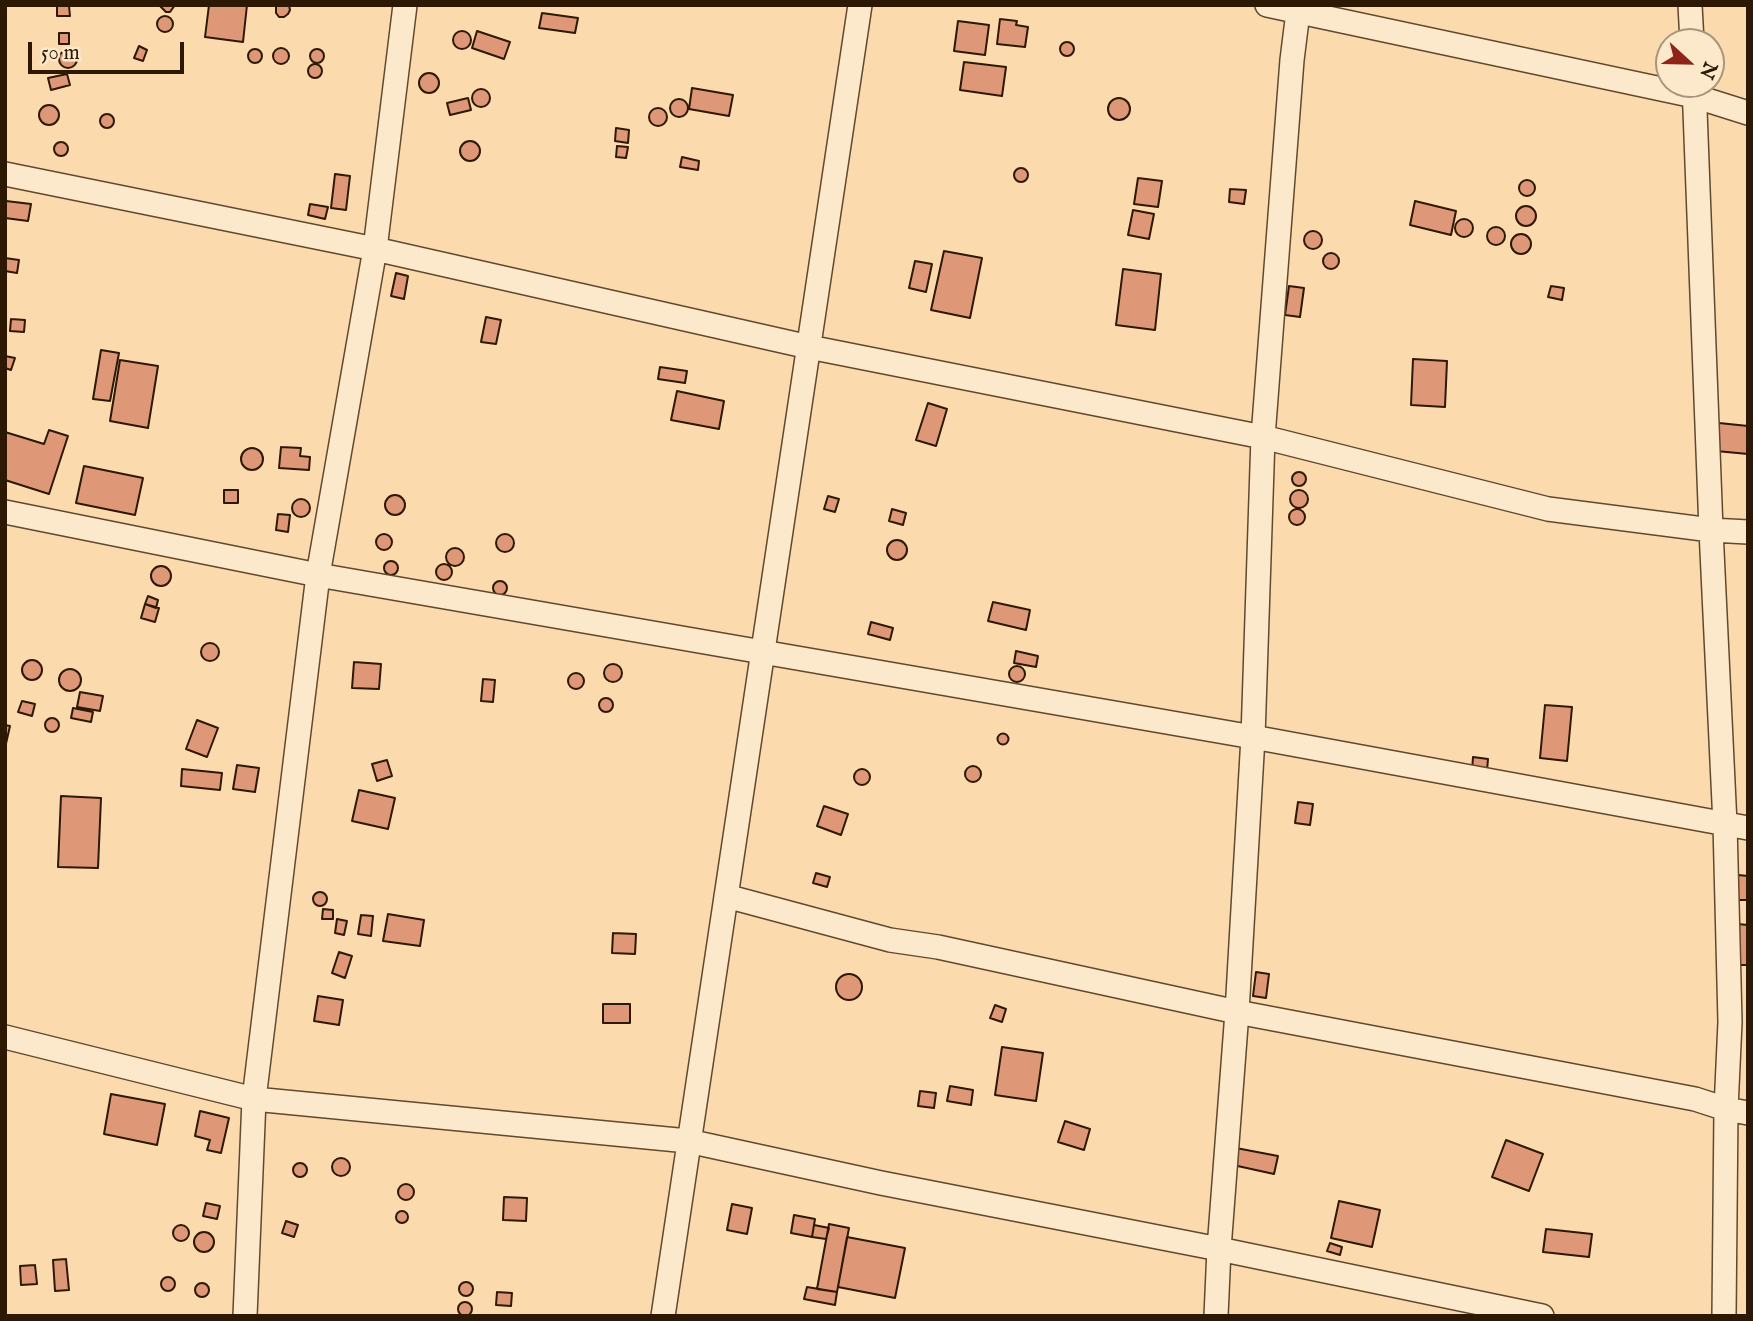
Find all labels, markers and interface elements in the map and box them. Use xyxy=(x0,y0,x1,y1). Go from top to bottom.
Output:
scale bar xyxy=(32,28,187,72)
north arrow xyxy=(1655,28,1725,98)
text: 50 m xyxy=(41,40,80,67)
text: N xyxy=(1693,58,1722,82)

